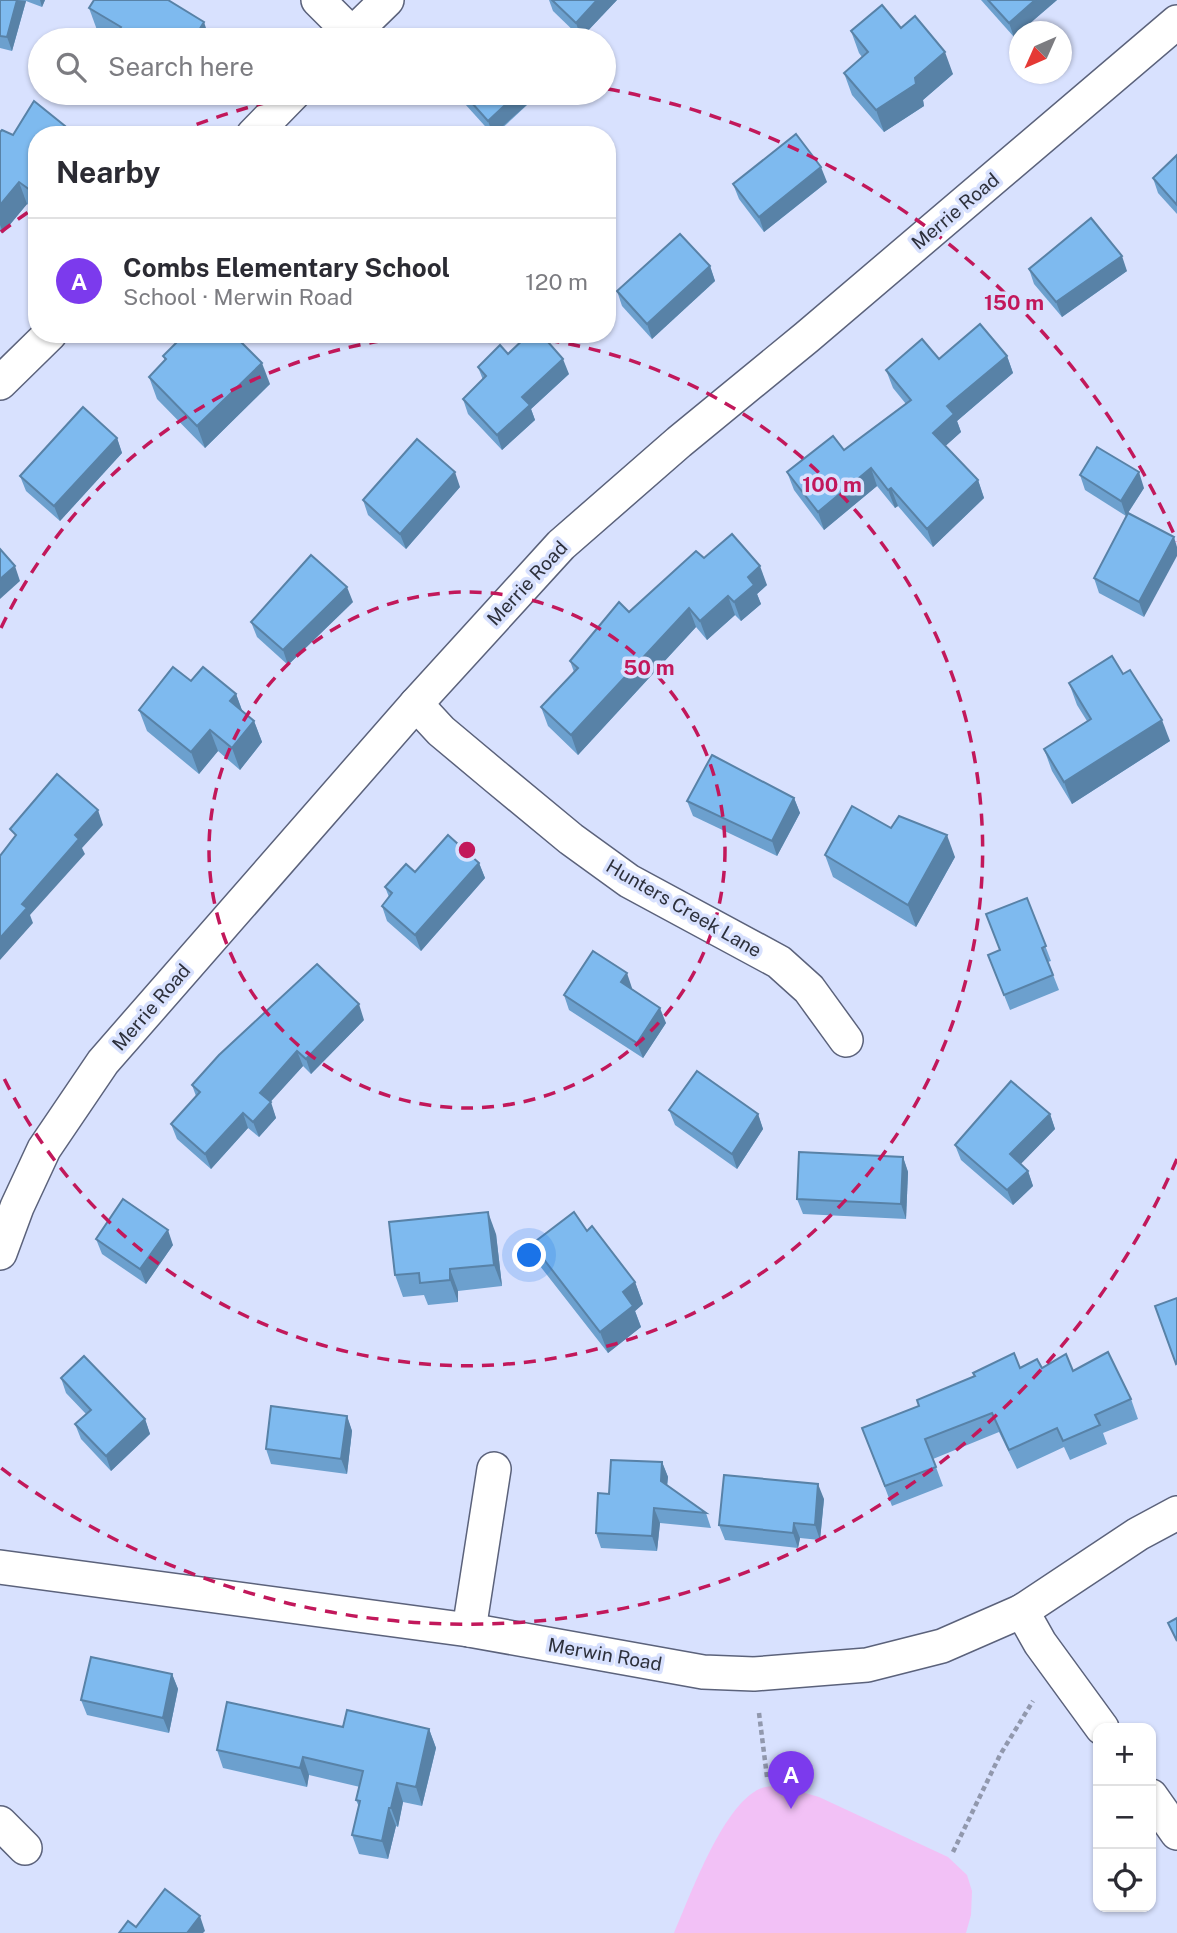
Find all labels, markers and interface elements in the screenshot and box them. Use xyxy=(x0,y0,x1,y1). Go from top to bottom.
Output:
north arrow xyxy=(1009,21,1072,84)
search box xyxy=(28,28,616,105)
icon: search xyxy=(52,48,90,86)
text: Search here xyxy=(108,51,254,82)
text: Nearby xyxy=(56,154,160,190)
street label: Merrie Road xyxy=(907,168,1003,254)
text: Combs Elementary School xyxy=(123,252,450,283)
text: A xyxy=(71,268,87,295)
text: 120 m xyxy=(525,268,588,295)
text: School · Merwin Road xyxy=(123,283,353,310)
text: 150 m xyxy=(984,290,1044,315)
text: 100 m xyxy=(802,472,862,497)
street label: Merrie Road xyxy=(482,536,572,630)
text: 50 m xyxy=(623,655,675,680)
centre of rings xyxy=(455,838,479,862)
street label: Hunters Creek Lane xyxy=(602,855,766,961)
street label: Merrie Road xyxy=(108,959,194,1055)
your location xyxy=(512,1238,546,1272)
street label: Merwin Road xyxy=(546,1633,664,1675)
map controls xyxy=(1093,1723,1156,1912)
button: + xyxy=(1093,1723,1156,1786)
pin: A xyxy=(768,1751,814,1809)
button: − xyxy=(1093,1786,1156,1849)
button: locate xyxy=(1093,1849,1156,1912)

